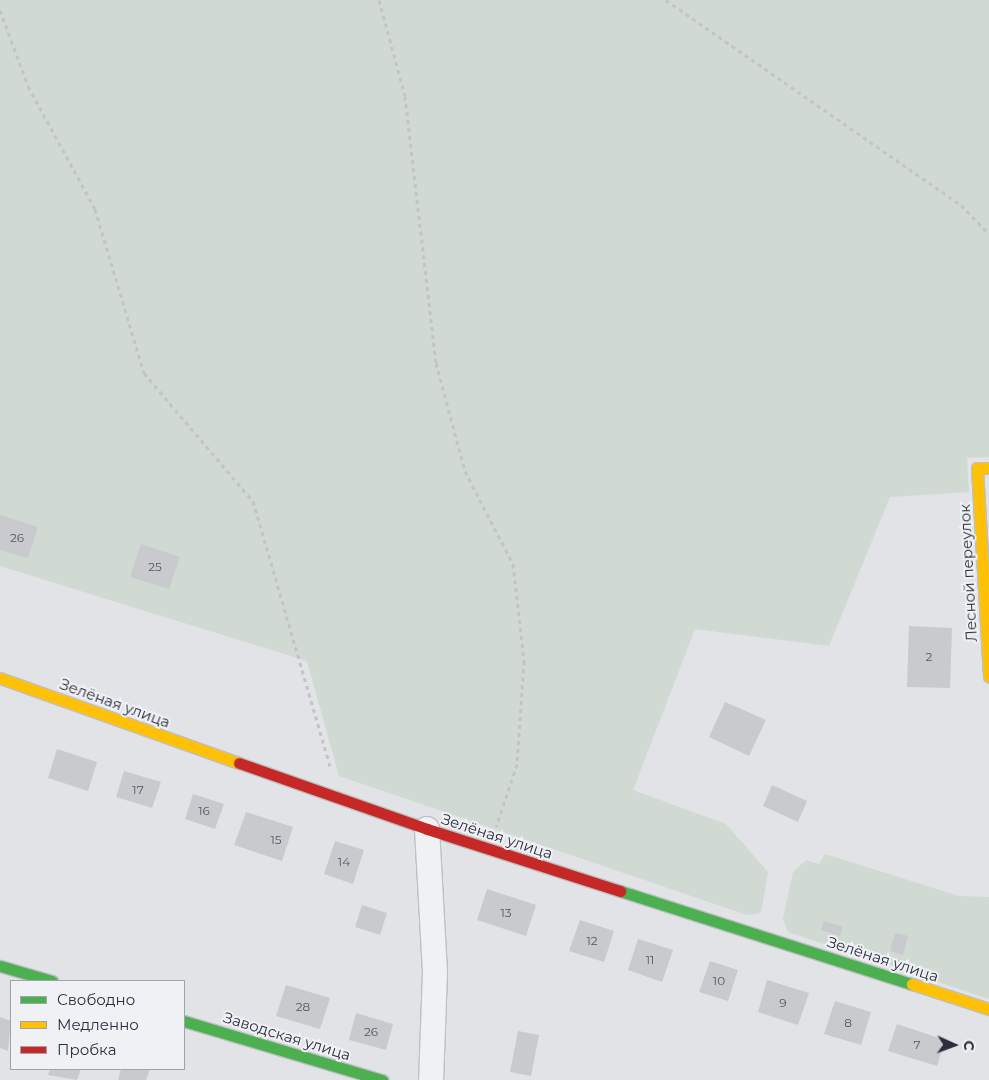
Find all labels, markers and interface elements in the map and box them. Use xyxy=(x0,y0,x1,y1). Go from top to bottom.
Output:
street label: Лесной переулок xyxy=(955,504,981,642)
house number: 26 xyxy=(10,531,24,545)
house number: 25 xyxy=(148,560,162,574)
house number: 2 xyxy=(926,650,932,664)
street label: Зелёная улица xyxy=(57,675,173,731)
house number: 17 xyxy=(132,783,144,797)
house number: 16 xyxy=(198,804,210,818)
street label: Зелёная улица xyxy=(439,810,555,862)
house number: 15 xyxy=(270,833,282,847)
house number: 14 xyxy=(338,855,350,869)
house number: 13 xyxy=(500,906,512,920)
street label: Зелёная улица xyxy=(825,933,941,985)
house number: 12 xyxy=(586,934,598,948)
house number: 11 xyxy=(646,953,654,967)
house number: 10 xyxy=(713,974,725,988)
legend xyxy=(10,980,185,1070)
text: Свободно xyxy=(57,990,135,1009)
house number: 9 xyxy=(779,996,787,1010)
house number: 28 xyxy=(296,1000,310,1014)
street label: Заводская улица xyxy=(221,1008,353,1064)
text: Медленно xyxy=(57,1015,139,1034)
house number: 8 xyxy=(844,1016,852,1030)
north arrow xyxy=(929,1020,979,1070)
house number: 26 xyxy=(364,1025,378,1039)
house number: 7 xyxy=(913,1038,921,1052)
text: Пробка xyxy=(57,1040,116,1059)
text: С xyxy=(960,1040,978,1051)

